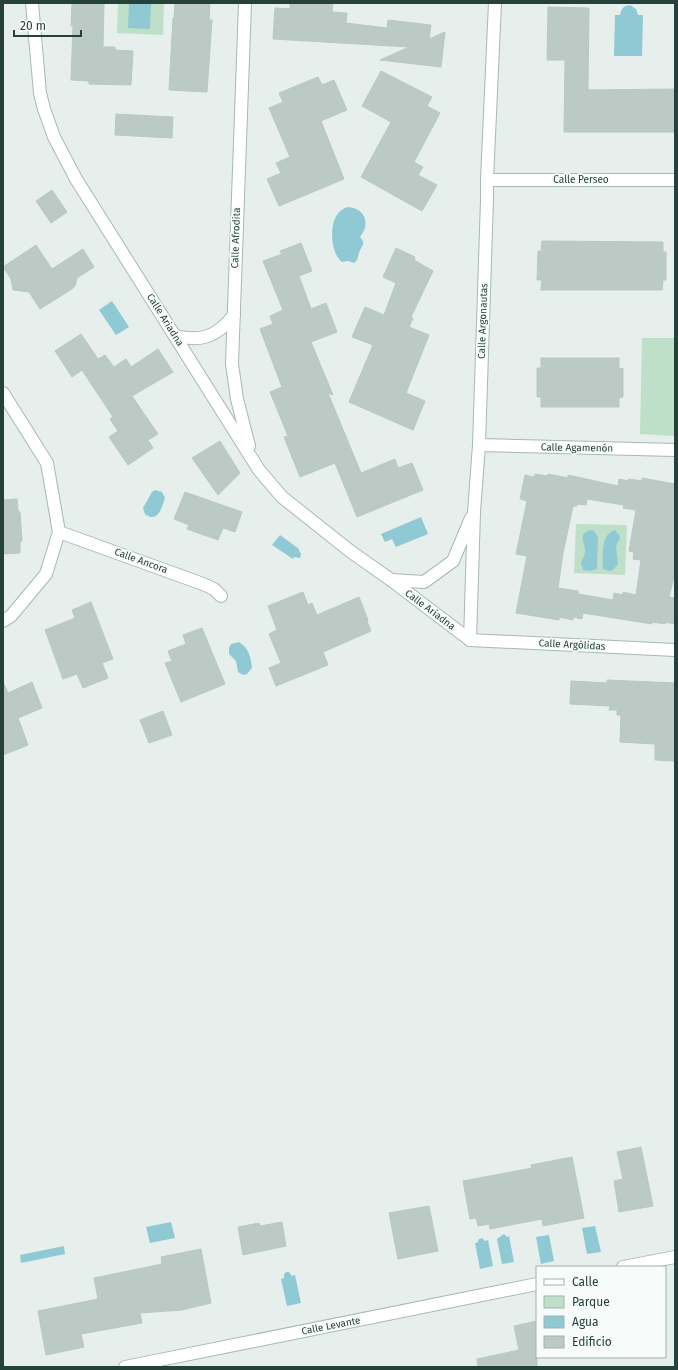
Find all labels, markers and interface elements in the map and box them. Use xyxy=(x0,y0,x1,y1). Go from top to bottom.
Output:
scale bar xyxy=(14,12,81,38)
text: 20 m xyxy=(20,19,46,33)
street label: Calle Perseo xyxy=(553,174,609,186)
street label: Calle Afrodita xyxy=(229,207,243,269)
street label: Calle Argonautas xyxy=(476,283,490,359)
street label: Calle Ariadna xyxy=(144,291,186,349)
street label: Calle Agamenón xyxy=(541,441,613,455)
street label: Calle Ancora xyxy=(113,546,169,576)
street label: Calle Ariadna xyxy=(402,587,458,633)
street label: Calle Argólidas xyxy=(538,637,606,653)
legend xyxy=(536,1266,666,1358)
text: Calle xyxy=(572,1275,599,1289)
text: Parque xyxy=(572,1295,610,1309)
street label: Calle Levante xyxy=(300,1314,362,1338)
text: Agua xyxy=(572,1315,599,1329)
text: Edificio xyxy=(572,1335,612,1349)

